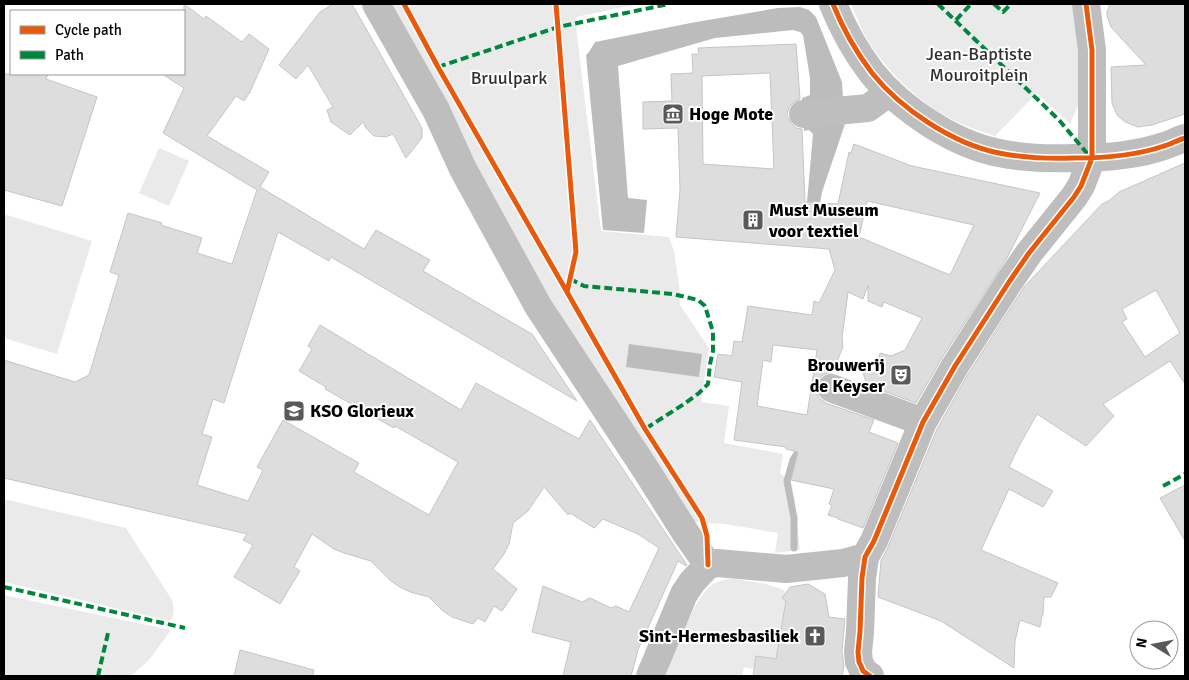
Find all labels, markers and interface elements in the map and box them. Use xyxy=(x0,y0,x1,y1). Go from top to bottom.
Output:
legend xyxy=(10,10,185,75)
text: Cycle path xyxy=(55,21,122,39)
park label: Jean-Baptiste Mouroitplein xyxy=(926,43,1032,86)
text: Path xyxy=(55,46,84,64)
park label: Bruulpark xyxy=(471,67,547,89)
museum icon: Hoge Mote xyxy=(661,102,685,126)
place label: Hoge Mote xyxy=(689,103,773,125)
place label: Must Museum voor textiel xyxy=(768,199,879,242)
building icon: Must Museum voor textiel xyxy=(741,208,765,232)
place label: Brouwerij de Keyser xyxy=(807,354,886,397)
theatre icon: Brouwerij de Keyser xyxy=(889,363,913,387)
school or university icon: KSO Glorieux xyxy=(282,399,306,423)
place label: KSO Glorieux xyxy=(310,400,414,422)
north arrow xyxy=(1129,620,1179,670)
church icon: Sint-Hermesbasiliek xyxy=(803,624,827,648)
place label: Sint-Hermesbasiliek xyxy=(639,625,800,647)
text: N xyxy=(1132,637,1151,649)

